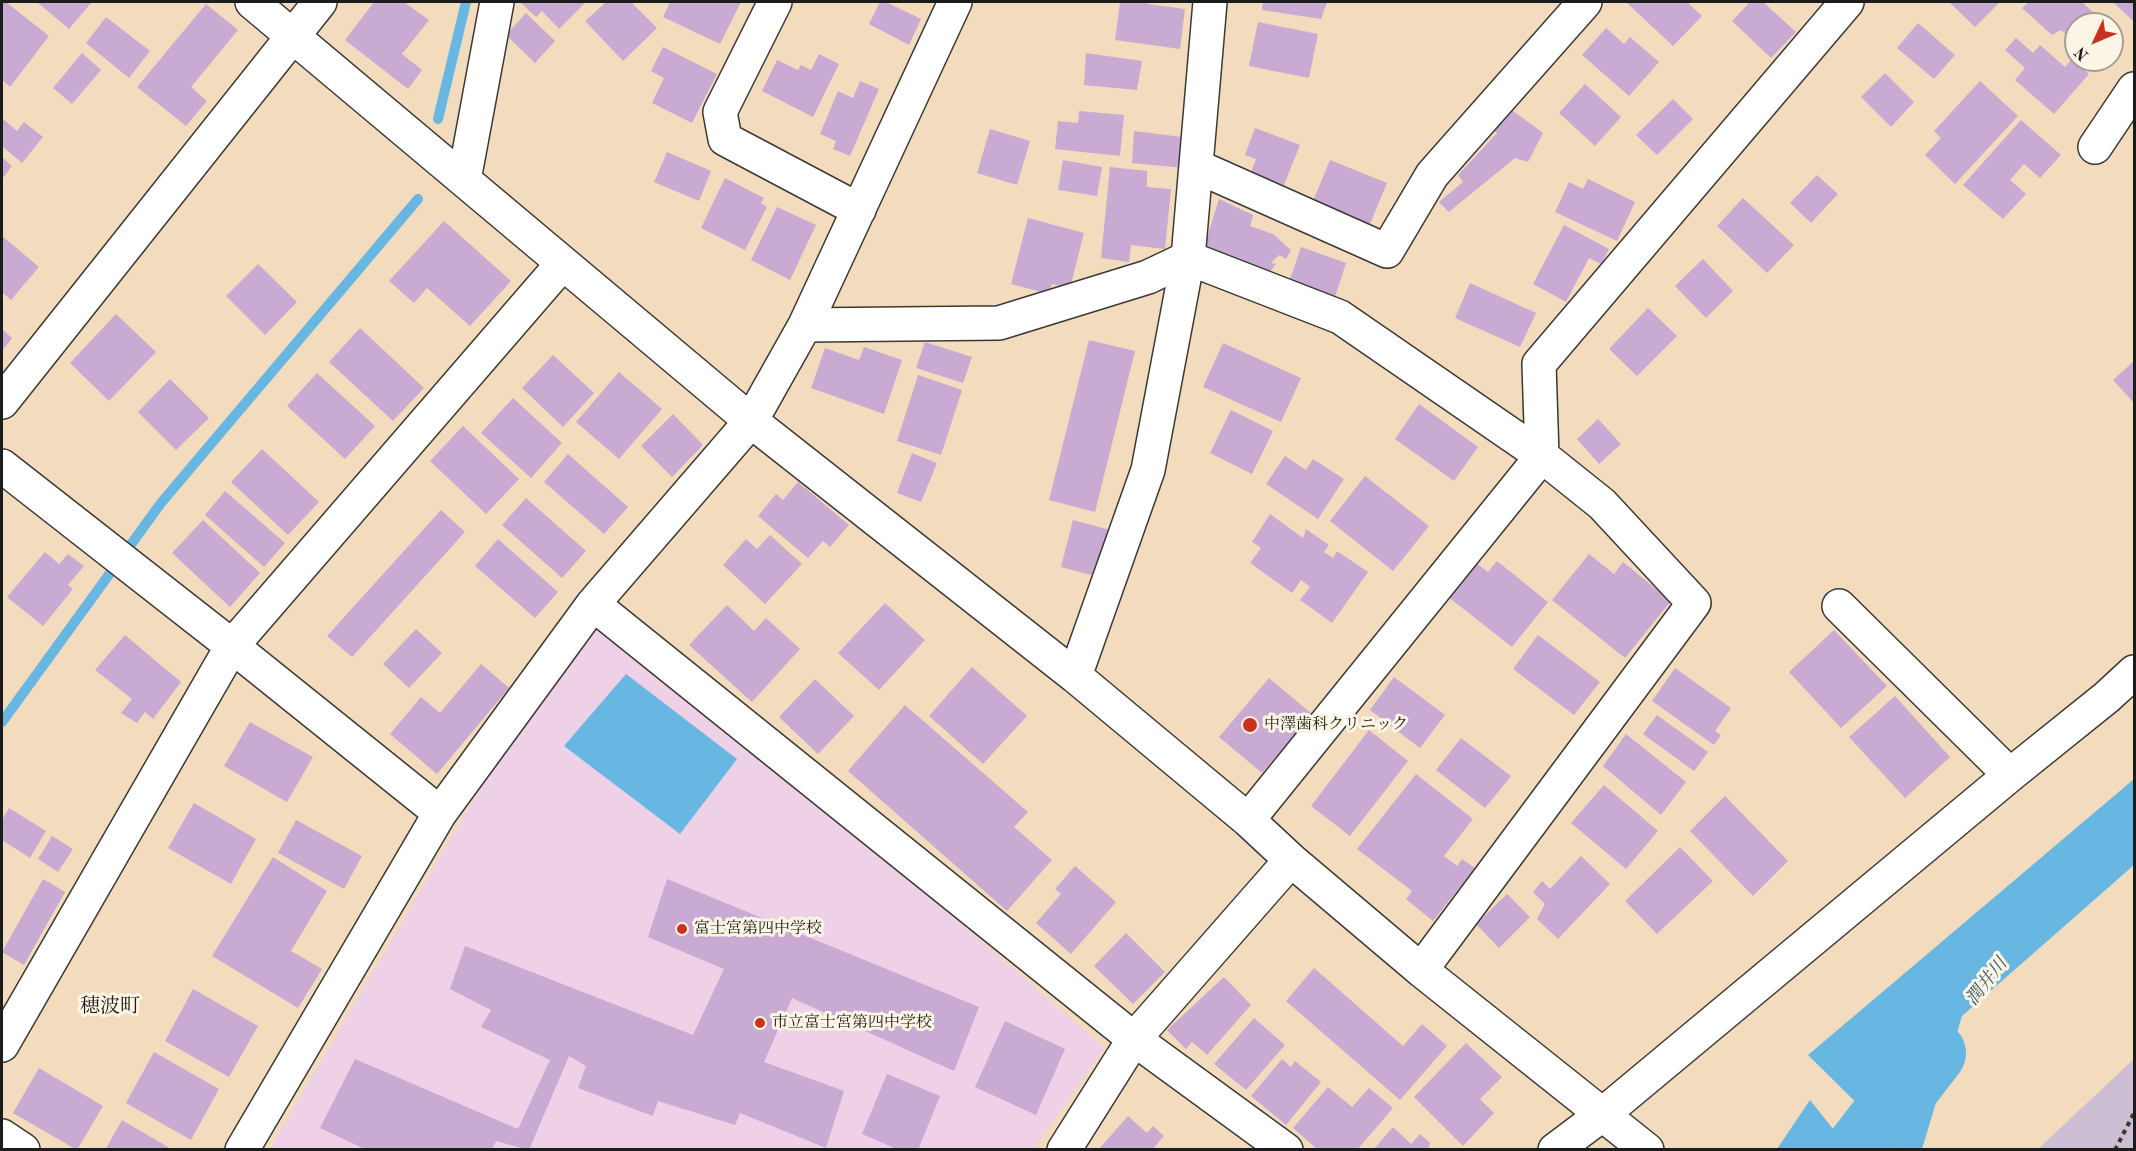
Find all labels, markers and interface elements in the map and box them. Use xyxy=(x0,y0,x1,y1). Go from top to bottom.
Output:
north arrow xyxy=(2064,12,2124,72)
text: N xyxy=(2072,43,2093,63)
place label: 中澤歯科クリニック xyxy=(1264,715,1408,735)
marker: 中澤歯科クリニック xyxy=(1241,716,1259,734)
place label: 富士宮第四中学校 xyxy=(694,919,822,939)
marker: 富士宮第四中学校 xyxy=(675,922,689,936)
water label: 潤井川 xyxy=(1962,954,2012,1010)
district label: 穂波町 xyxy=(80,995,140,1019)
place label: 市立富士宮第四中学校 xyxy=(772,1013,932,1033)
marker: 市立富士宮第四中学校 xyxy=(753,1016,767,1030)

